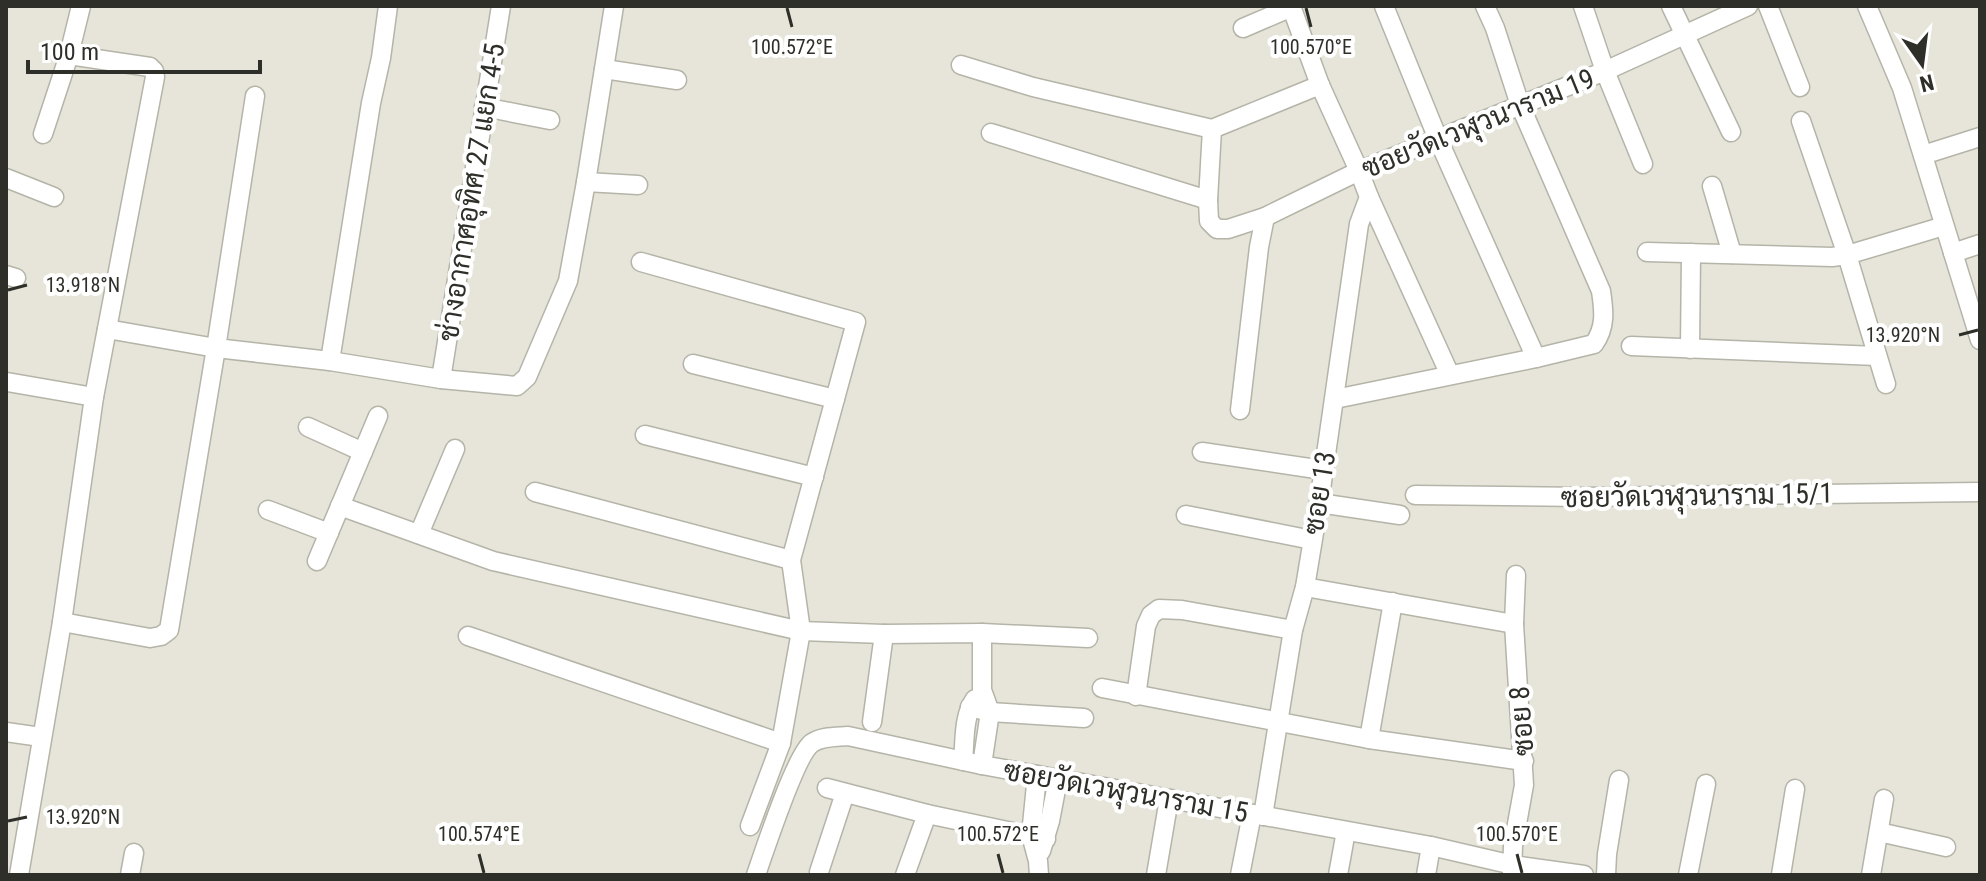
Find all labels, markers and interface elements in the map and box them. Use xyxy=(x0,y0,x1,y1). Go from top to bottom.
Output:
scale bar xyxy=(28,24,260,74)
north arrow xyxy=(1882,24,1962,104)
text: 100.572°E xyxy=(751,35,833,59)
text: 100.570°E xyxy=(1270,35,1352,59)
text: 100 m xyxy=(40,38,99,66)
street label: ช่างอากาศอุทิศ 27 แยก 4-5 xyxy=(431,40,514,344)
street label: ซอยวัดเวฬุวนาราม 19 xyxy=(1356,60,1600,188)
text: N xyxy=(1917,69,1936,97)
text: 13.918°N xyxy=(46,273,120,297)
text: 13.920°N xyxy=(1866,323,1940,347)
street label: ซอย 13 xyxy=(1297,449,1342,537)
street label: ซอยวัดเวฬุวนาราม 15/1 xyxy=(1561,475,1833,517)
street label: ซอย 8 xyxy=(1503,685,1540,757)
street label: ซอยวัดเวฬุวนาราม 15 xyxy=(1000,752,1251,832)
text: 13.920°N xyxy=(46,805,120,829)
text: 100.574°E xyxy=(438,822,520,846)
text: 100.572°E xyxy=(957,822,1039,846)
text: 100.570°E xyxy=(1476,822,1558,846)

